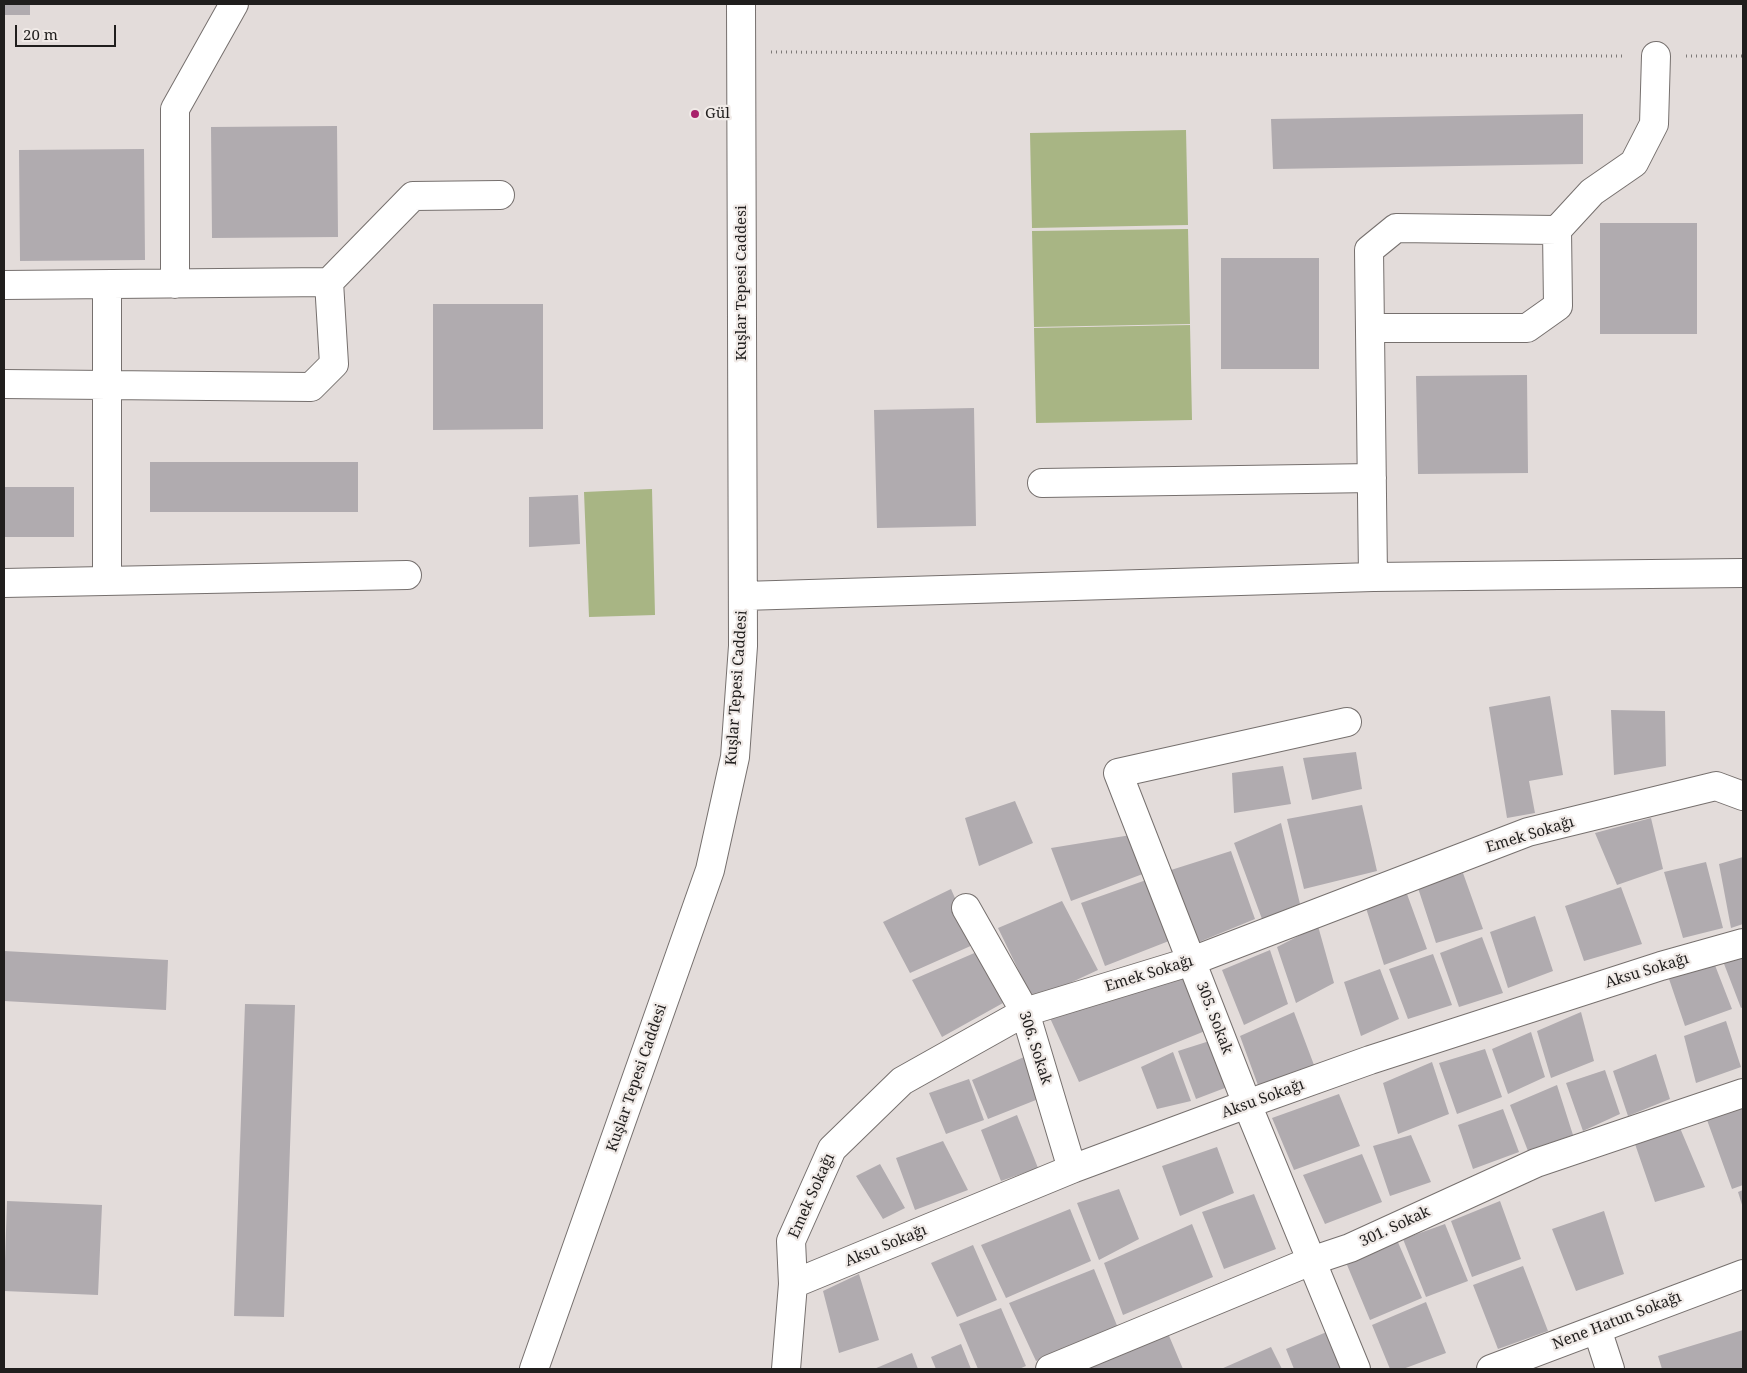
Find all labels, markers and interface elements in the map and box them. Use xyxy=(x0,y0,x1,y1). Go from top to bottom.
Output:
scale bar xyxy=(18,15,119,47)
text: 20 m xyxy=(23,24,58,44)
place label: Gül xyxy=(705,105,730,123)
marker: Gül xyxy=(689,108,701,120)
street label: Kuşlar Tepesi Caddesi xyxy=(733,205,751,361)
street label: Kuşlar Tepesi Caddesi xyxy=(723,610,751,766)
street label: Emek Sokağı xyxy=(1484,813,1576,857)
street label: Aksu Sokağı xyxy=(1603,950,1691,992)
street label: Emek Sokağı xyxy=(1103,952,1195,996)
street label: 305. Sokak xyxy=(1192,979,1236,1057)
street label: Kuşlar Tepesi Caddesi xyxy=(603,1002,671,1154)
street label: 306. Sokak xyxy=(1015,1009,1055,1087)
street label: Aksu Sokağı xyxy=(1219,1076,1307,1122)
street label: Emek Sokağı xyxy=(785,1151,839,1241)
street label: 301. Sokak xyxy=(1357,1203,1433,1251)
street label: Aksu Sokağı xyxy=(843,1221,929,1271)
street label: Nene Hatun Sokağı xyxy=(1550,1288,1684,1354)

